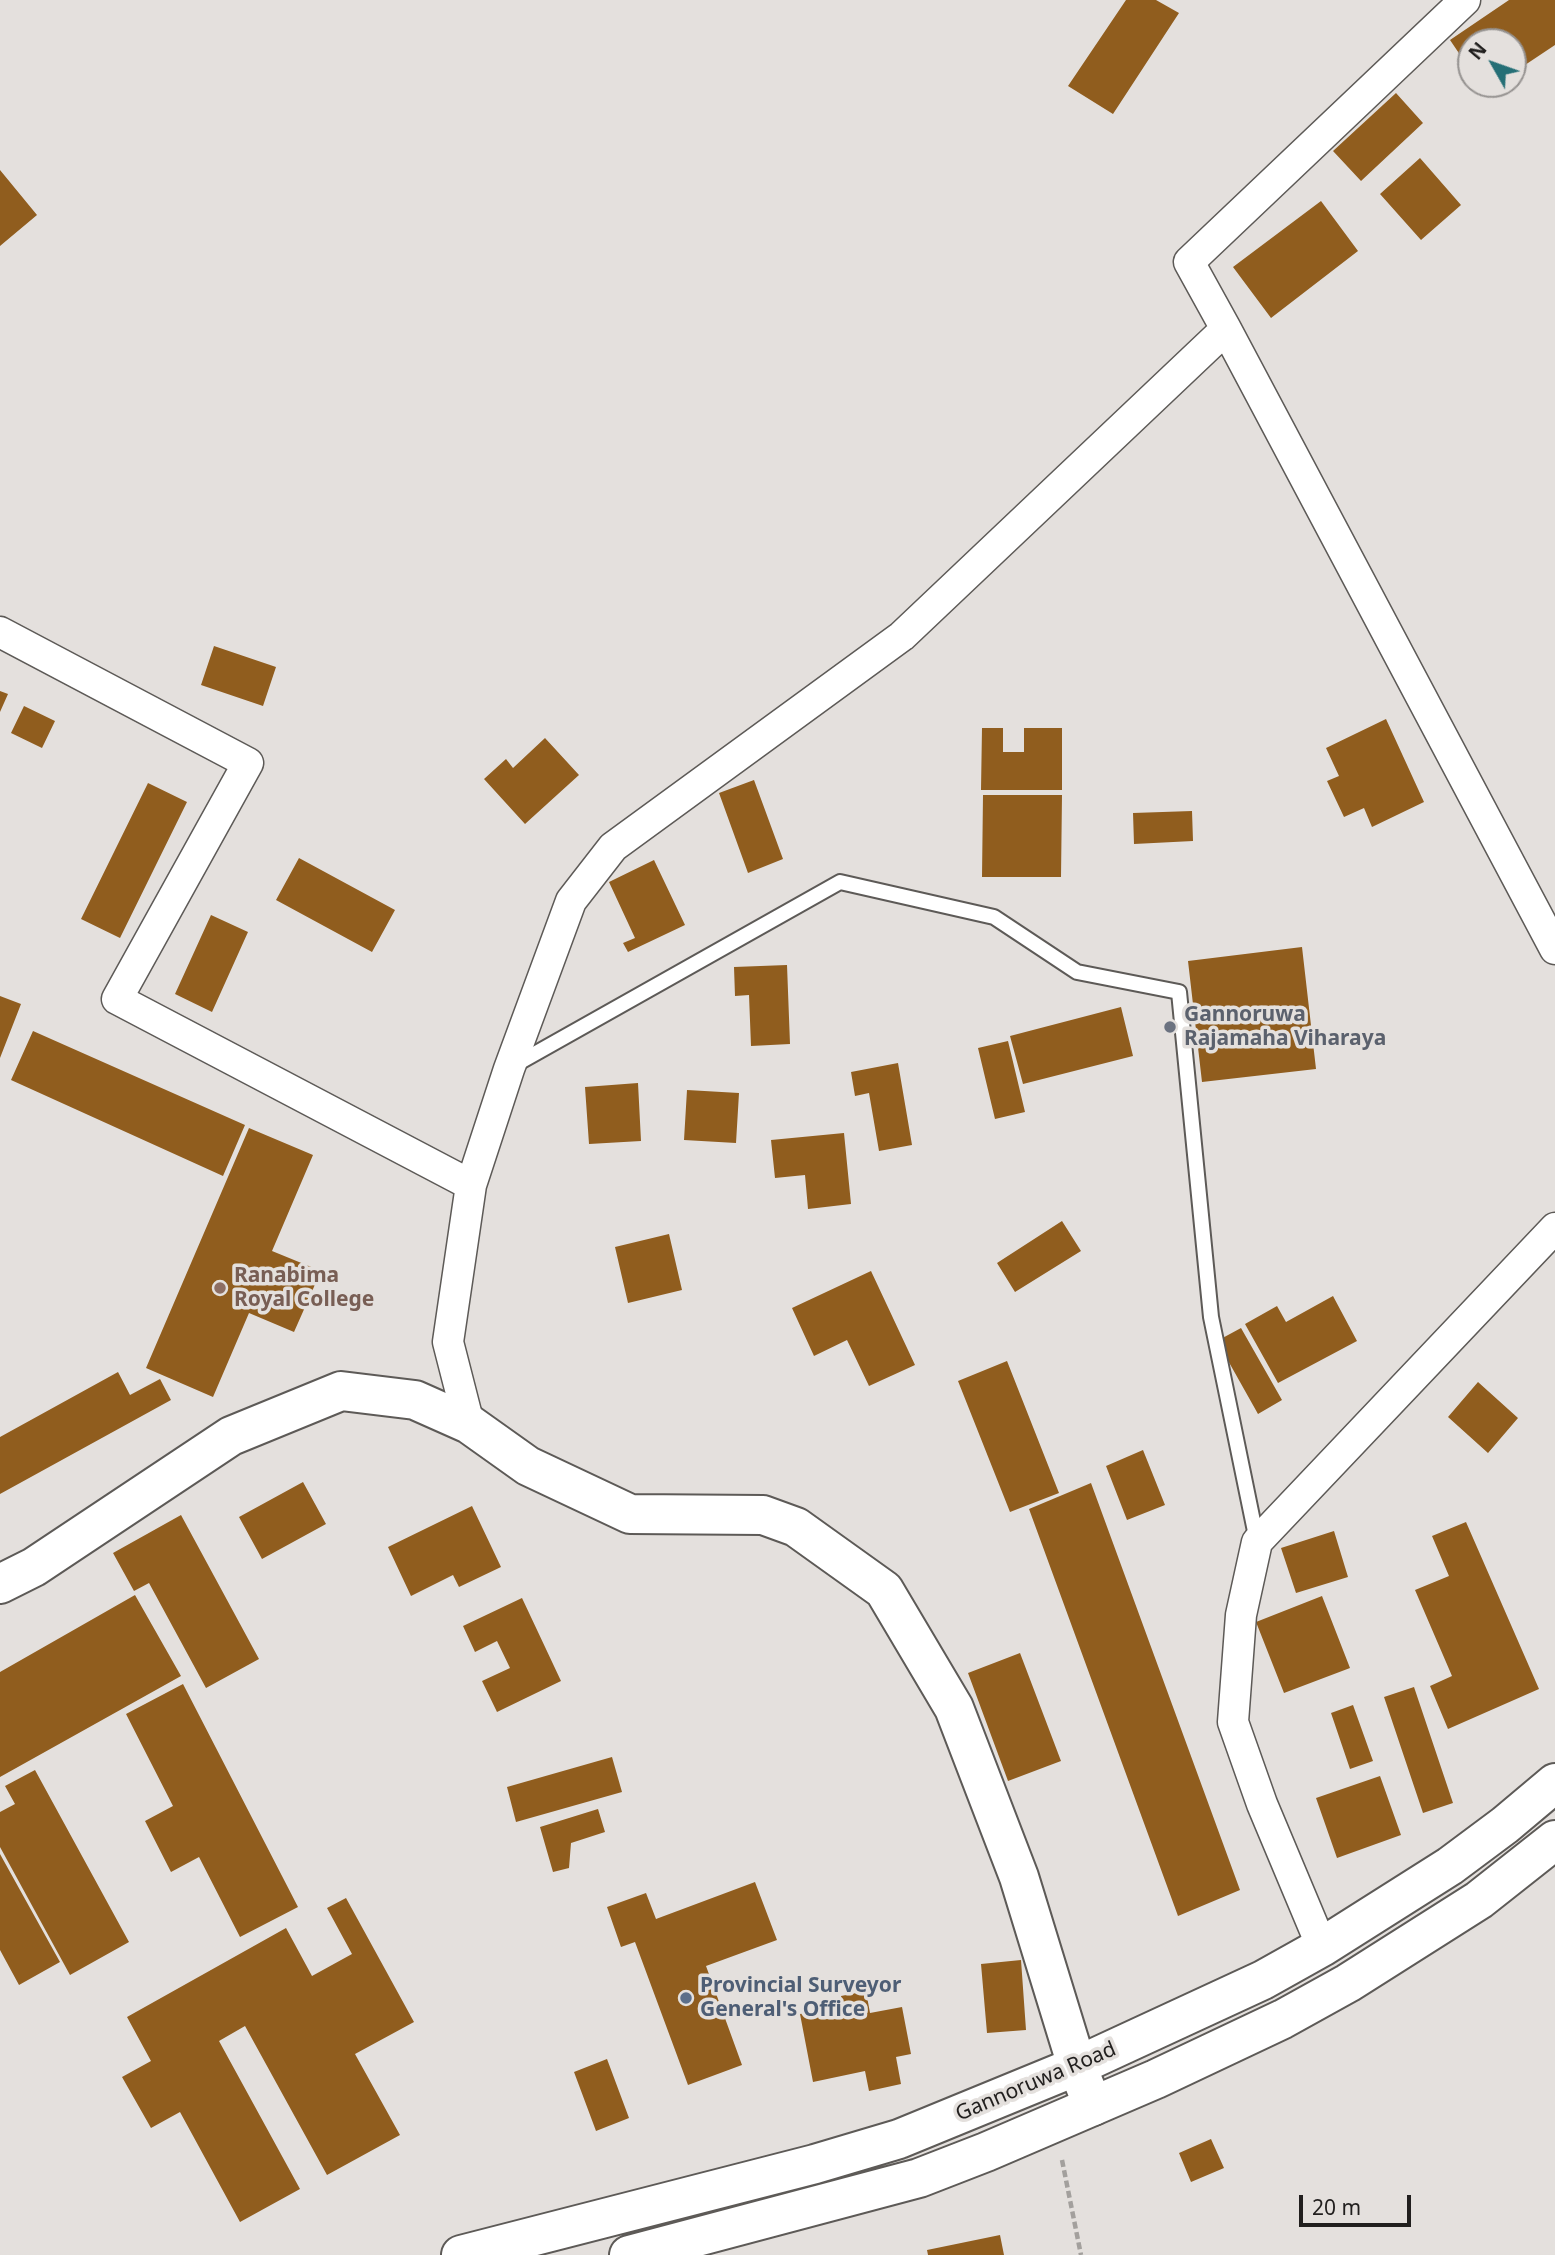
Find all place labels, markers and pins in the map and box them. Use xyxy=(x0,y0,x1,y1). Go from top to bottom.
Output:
place label: Gannoruwa Rajamaha Viharaya xyxy=(1184,1002,1386,1052)
marker: Gannoruwa Rajamaha Viharaya xyxy=(1162,1019,1178,1035)
place label: Ranabima Royal College xyxy=(234,1263,374,1313)
marker: Ranabima Royal College xyxy=(212,1280,228,1296)
place label: Provincial Surveyor General's Office xyxy=(700,1973,901,2023)
marker: Provincial Surveyor General's Office xyxy=(678,1990,694,2006)

